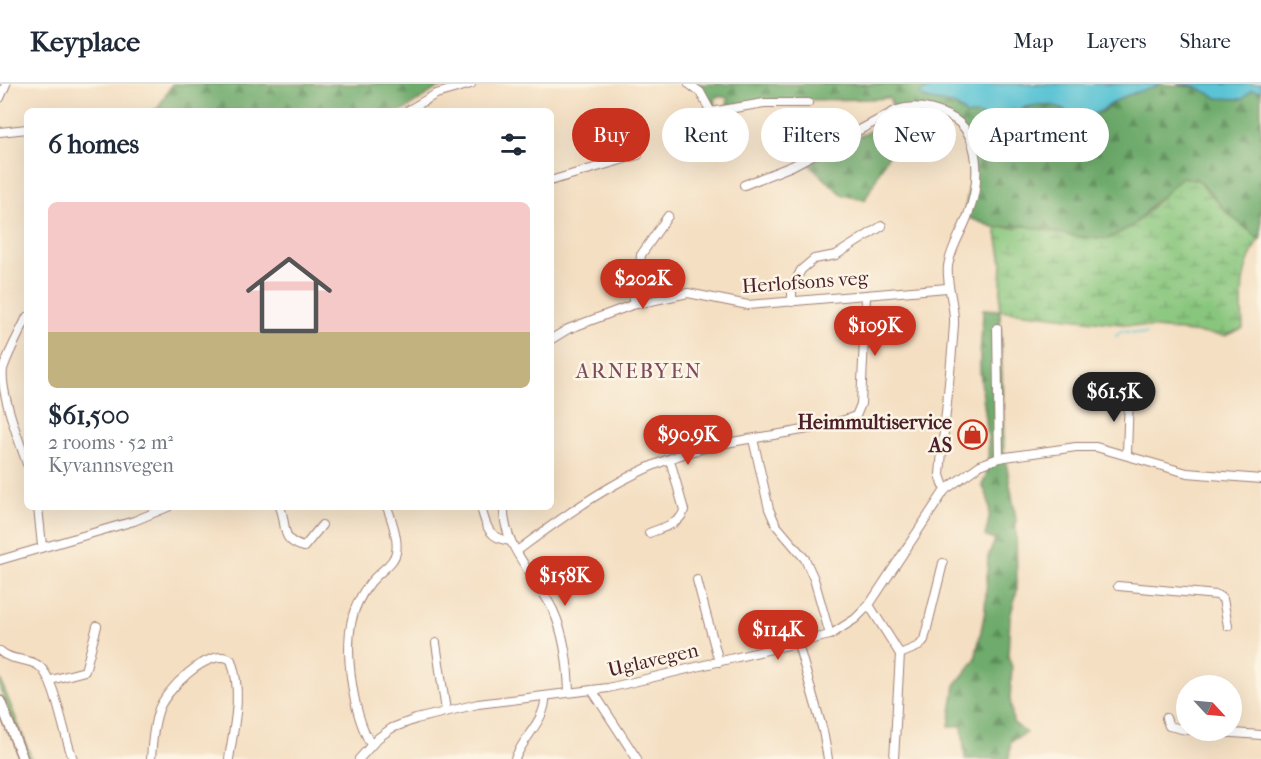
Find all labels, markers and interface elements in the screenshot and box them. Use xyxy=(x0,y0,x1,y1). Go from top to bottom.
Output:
text: Keyplace xyxy=(30,25,140,58)
text: Map xyxy=(1013,29,1054,53)
text: Layers xyxy=(1087,29,1146,53)
text: Share xyxy=(1179,29,1231,53)
chip: Buy xyxy=(572,108,650,162)
chip: Rent xyxy=(662,108,749,162)
chip: Filters xyxy=(761,108,861,162)
chip: New xyxy=(873,108,956,162)
chip: Apartment xyxy=(968,108,1109,162)
icon: filters xyxy=(497,128,530,161)
text: 6 homes xyxy=(48,129,139,160)
icon: home xyxy=(235,241,343,349)
pin: $202K xyxy=(601,259,685,310)
street label: Herlofsons veg xyxy=(741,266,869,298)
text: $202K xyxy=(614,267,672,290)
pin: $109K xyxy=(833,306,917,357)
text: $109K xyxy=(848,314,902,337)
district label: ARNEBYEN xyxy=(575,359,702,383)
pin: $61.5K xyxy=(1065,372,1163,423)
text: $61.5K xyxy=(1086,380,1142,403)
text: $61,500 xyxy=(48,400,130,431)
place label: Heimmultiservice AS xyxy=(797,411,952,457)
pin: $90.9K xyxy=(639,415,737,466)
shop icon: Heimmultiservice AS xyxy=(957,418,989,450)
text: $90.9K xyxy=(657,423,719,446)
text: 2 rooms · 52 m² xyxy=(48,431,173,454)
text: Kyvannsvegen xyxy=(48,454,174,477)
pin: $158K xyxy=(523,556,607,607)
text: $158K xyxy=(539,564,591,587)
pin: $114K xyxy=(736,610,820,661)
text: $114K xyxy=(752,618,804,641)
street label: Uglavegen xyxy=(605,638,701,682)
north arrow xyxy=(1176,675,1242,741)
map controls xyxy=(1176,675,1242,741)

